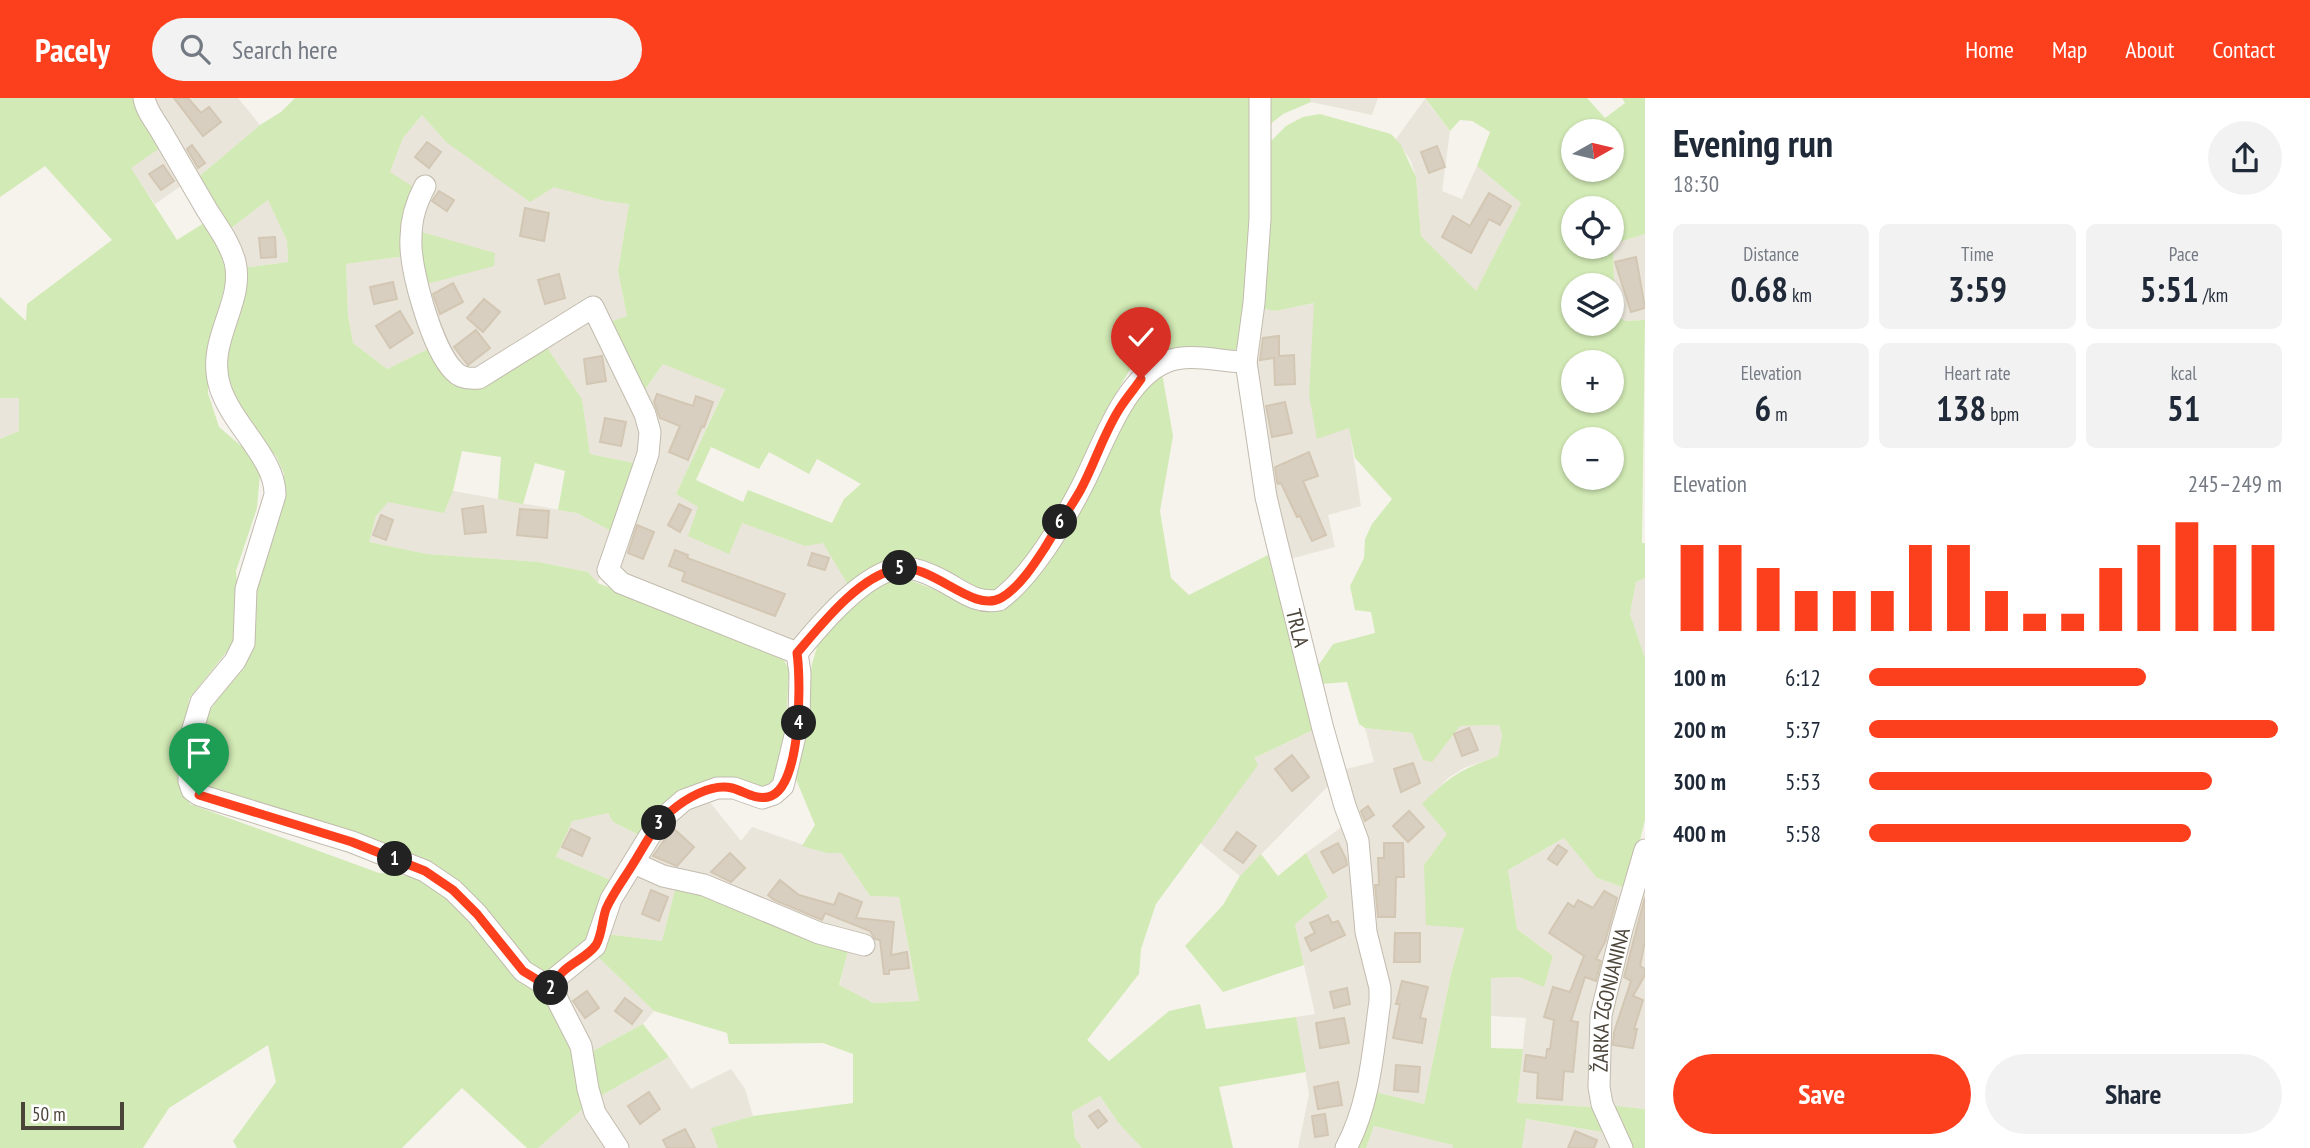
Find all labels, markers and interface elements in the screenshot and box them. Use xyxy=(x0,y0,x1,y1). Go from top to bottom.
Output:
search box xyxy=(152,18,642,81)
text: Pacely xyxy=(35,28,110,71)
icon: search xyxy=(176,30,214,68)
text: Search here xyxy=(232,33,338,66)
text: Home xyxy=(1965,34,2014,65)
text: Map xyxy=(2052,34,2087,65)
text: About xyxy=(2125,34,2174,65)
text: Contact xyxy=(2212,34,2275,65)
text: Evening run xyxy=(1673,118,1833,167)
north arrow xyxy=(1561,119,1624,182)
map controls xyxy=(1561,119,1624,490)
button: share xyxy=(2208,121,2282,195)
text: 18:30 xyxy=(1673,169,1719,198)
button: locate xyxy=(1561,196,1624,259)
text: Distance xyxy=(1743,242,1799,266)
text: Time xyxy=(1961,242,1994,266)
text: Pace xyxy=(2169,242,2199,266)
text: 0.68 xyxy=(1730,266,1788,312)
text: 3:59 xyxy=(1948,266,2007,312)
text: 5:51 xyxy=(2140,266,2199,312)
button: layers xyxy=(1561,273,1624,336)
text: km xyxy=(1788,283,1812,307)
text: /km xyxy=(2199,283,2228,307)
pin xyxy=(1111,307,1171,379)
icon: check xyxy=(1122,318,1160,356)
button: + xyxy=(1561,350,1624,413)
text: Elevation xyxy=(1741,361,1802,385)
text: Heart rate xyxy=(1944,361,2011,385)
text: kcal xyxy=(2171,361,2197,385)
text: 6 xyxy=(1755,385,1771,431)
text: 138 xyxy=(1936,385,1986,431)
text: 51 xyxy=(2167,385,2201,431)
text: m xyxy=(1771,402,1788,426)
text: bpm xyxy=(1986,402,2019,426)
button: − xyxy=(1561,427,1624,490)
text: Elevation xyxy=(1673,469,1747,498)
text: 245–249 m xyxy=(2188,469,2282,498)
pin: 6 xyxy=(1042,504,1078,540)
text: 6 xyxy=(1055,509,1064,533)
pin: 5 xyxy=(883,550,918,586)
text: 5 xyxy=(895,555,904,579)
street label: TRLA xyxy=(1280,606,1316,650)
text: 100 m xyxy=(1673,663,1726,692)
text: 6:12 xyxy=(1785,663,1821,692)
pin: 4 xyxy=(782,706,816,740)
text: 4 xyxy=(794,710,803,734)
text: 200 m xyxy=(1673,715,1726,744)
text: 5:37 xyxy=(1785,715,1821,744)
pin xyxy=(169,723,229,795)
icon: arrive xyxy=(180,734,218,772)
text: 300 m xyxy=(1673,767,1726,796)
text: 5:53 xyxy=(1785,767,1821,796)
pin: 3 xyxy=(642,806,676,840)
text: 3 xyxy=(654,810,663,834)
text: 400 m xyxy=(1673,819,1726,848)
text: 5:58 xyxy=(1785,819,1821,848)
pin: 1 xyxy=(378,842,412,876)
text: 1 xyxy=(390,846,399,870)
street label: ŽARKA ZGONJANINA xyxy=(1586,925,1635,1072)
pin: 2 xyxy=(534,970,568,1006)
text: 2 xyxy=(546,975,555,999)
button: Save xyxy=(1673,1054,1971,1134)
button: Share xyxy=(1985,1054,2282,1134)
scale bar xyxy=(21,1099,124,1131)
text: 50 m xyxy=(32,1102,66,1126)

